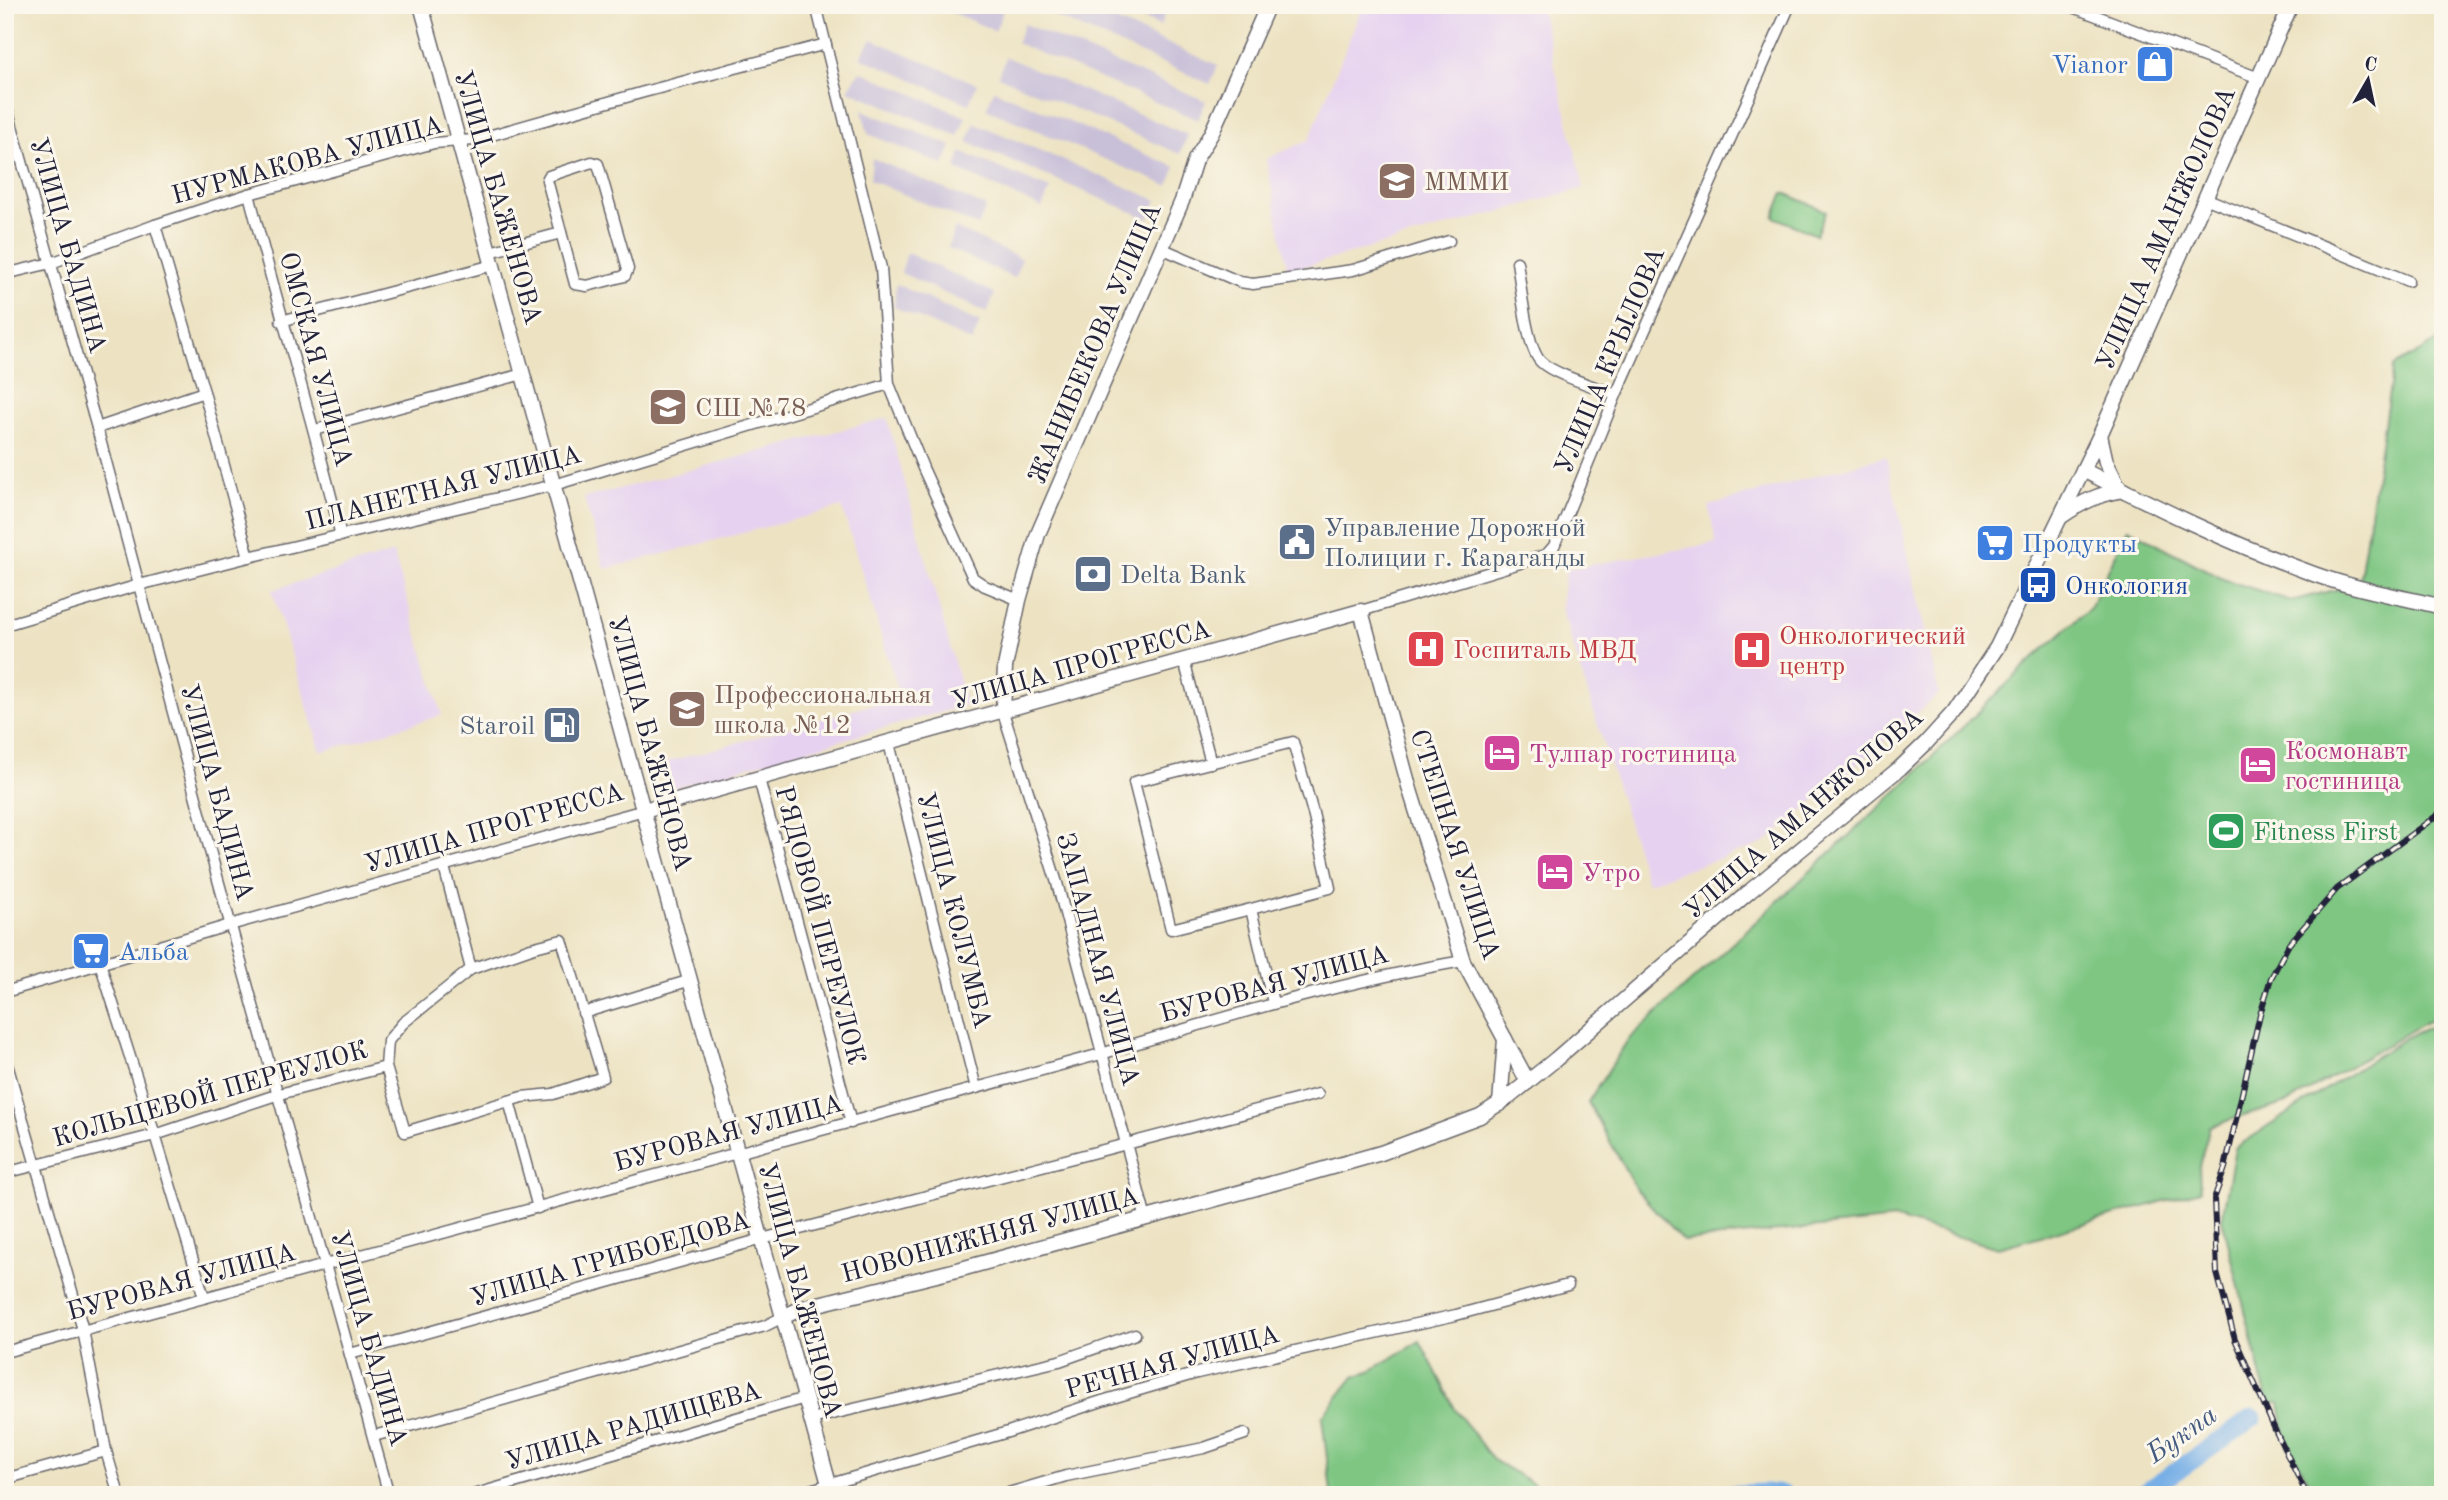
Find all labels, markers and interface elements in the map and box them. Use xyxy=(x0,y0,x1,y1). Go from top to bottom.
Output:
shop icon: Vianor xyxy=(2134,43,2176,85)
north arrow xyxy=(2332,46,2402,116)
place label: Vianor xyxy=(2052,53,2128,79)
text: С xyxy=(2363,55,2378,76)
street label: УЛИЦА БАЖЕНОВА xyxy=(448,68,546,328)
street label: УЛИЦА АМАНЖОЛОВА xyxy=(2093,83,2241,374)
street label: НУРМАКОВА УЛИЦА xyxy=(169,112,446,210)
street label: УЛИЦА БАДИНА xyxy=(24,135,110,356)
school or university icon: МММИ xyxy=(1376,160,1418,202)
place label: МММИ xyxy=(1424,170,1509,196)
street label: ЖАНИБЕКОВА УЛИЦА xyxy=(1025,200,1167,488)
street label: УЛИЦА КРЫЛОВА xyxy=(1551,243,1670,478)
street label: ОМСКАЯ УЛИЦА xyxy=(274,249,356,470)
school or university icon: СШ №78 xyxy=(647,386,689,428)
place label: СШ №78 xyxy=(695,396,806,422)
street label: ПЛАНЕТНАЯ УЛИЦА xyxy=(303,442,584,536)
place label: Управление Дорожной Полиции г. Караганды xyxy=(1324,516,1586,572)
public building icon: Управление Дорожной Полиции г. Караганды xyxy=(1276,521,1318,563)
supermarket icon: Продукты xyxy=(1974,522,2016,564)
place label: Продукты xyxy=(2022,532,2137,558)
bank icon: Delta Bank xyxy=(1072,553,1114,595)
place label: Delta Bank xyxy=(1120,563,1247,589)
bus stop icon: Онкология xyxy=(2017,564,2059,606)
place label: Онкология xyxy=(2065,574,2188,600)
street label: УЛИЦА БАЖЕНОВА xyxy=(603,613,696,874)
street label: УЛИЦА ПРОГРЕССА xyxy=(949,616,1214,715)
place label: Онкологический центр xyxy=(1779,624,1966,680)
hospital icon: Госпиталь МВД xyxy=(1405,628,1447,670)
hospital icon: Онкологический центр xyxy=(1731,629,1773,671)
place label: Госпиталь МВД xyxy=(1453,638,1636,664)
street label: УЛИЦА БАДИНА xyxy=(175,682,257,904)
place label: Профессиональная школа №12 xyxy=(714,683,931,739)
school or university icon: Профессиональная школа №12 xyxy=(666,688,708,730)
fuel station icon: Staroil xyxy=(541,704,583,746)
street label: УЛИЦА АМАНЖОЛОВА xyxy=(1680,704,1929,925)
place label: Staroil xyxy=(459,714,535,740)
street label: СТЕПНАЯ УЛИЦА xyxy=(1405,726,1504,963)
hotel icon: Тулпар гостиница xyxy=(1481,732,1523,774)
place label: Космонавт гостиница xyxy=(2285,739,2408,795)
place label: Тулпар гостиница xyxy=(1529,742,1737,768)
hotel icon: Космонавт гостиница xyxy=(2237,744,2279,786)
street label: УЛИЦА ПРОГРЕССА xyxy=(362,779,627,878)
street label: РЯДОВОЙ ПЕРЕУЛОК xyxy=(769,782,874,1068)
street label: УЛИЦА КОЛУМБА xyxy=(911,790,995,1031)
sports icon: Fitness First xyxy=(2205,810,2247,852)
place label: Fitness First xyxy=(2253,820,2398,846)
street label: ЗАПАДНАЯ УЛИЦА xyxy=(1051,830,1143,1089)
hotel icon: Утро xyxy=(1534,851,1576,893)
place label: Утро xyxy=(1582,861,1641,887)
supermarket icon: Альба xyxy=(70,930,112,972)
place label: Альба xyxy=(118,940,189,966)
street label: БУРОВАЯ УЛИЦА xyxy=(1157,942,1392,1028)
street label: КОЛЬЦЕВОЙ ПЕРЕУЛОК xyxy=(49,1033,371,1152)
street label: БУРОВАЯ УЛИЦА xyxy=(611,1091,846,1177)
street label: УЛИЦА БАЖЕНОВА xyxy=(753,1160,846,1421)
street label: НОВОНИЖНЯЯ УЛИЦА xyxy=(839,1184,1142,1288)
street label: УЛИЦА ГРИБОЕДОВА xyxy=(468,1208,753,1312)
street label: УЛИЦА БАДИНА xyxy=(325,1228,411,1449)
street label: БУРОВАЯ УЛИЦА xyxy=(64,1240,299,1326)
street label: РЕЧНАЯ УЛИЦА xyxy=(1063,1322,1282,1404)
street label: УЛИЦА РАДИЩЕВА xyxy=(503,1378,764,1476)
water label: Букпа xyxy=(2142,1401,2223,1470)

